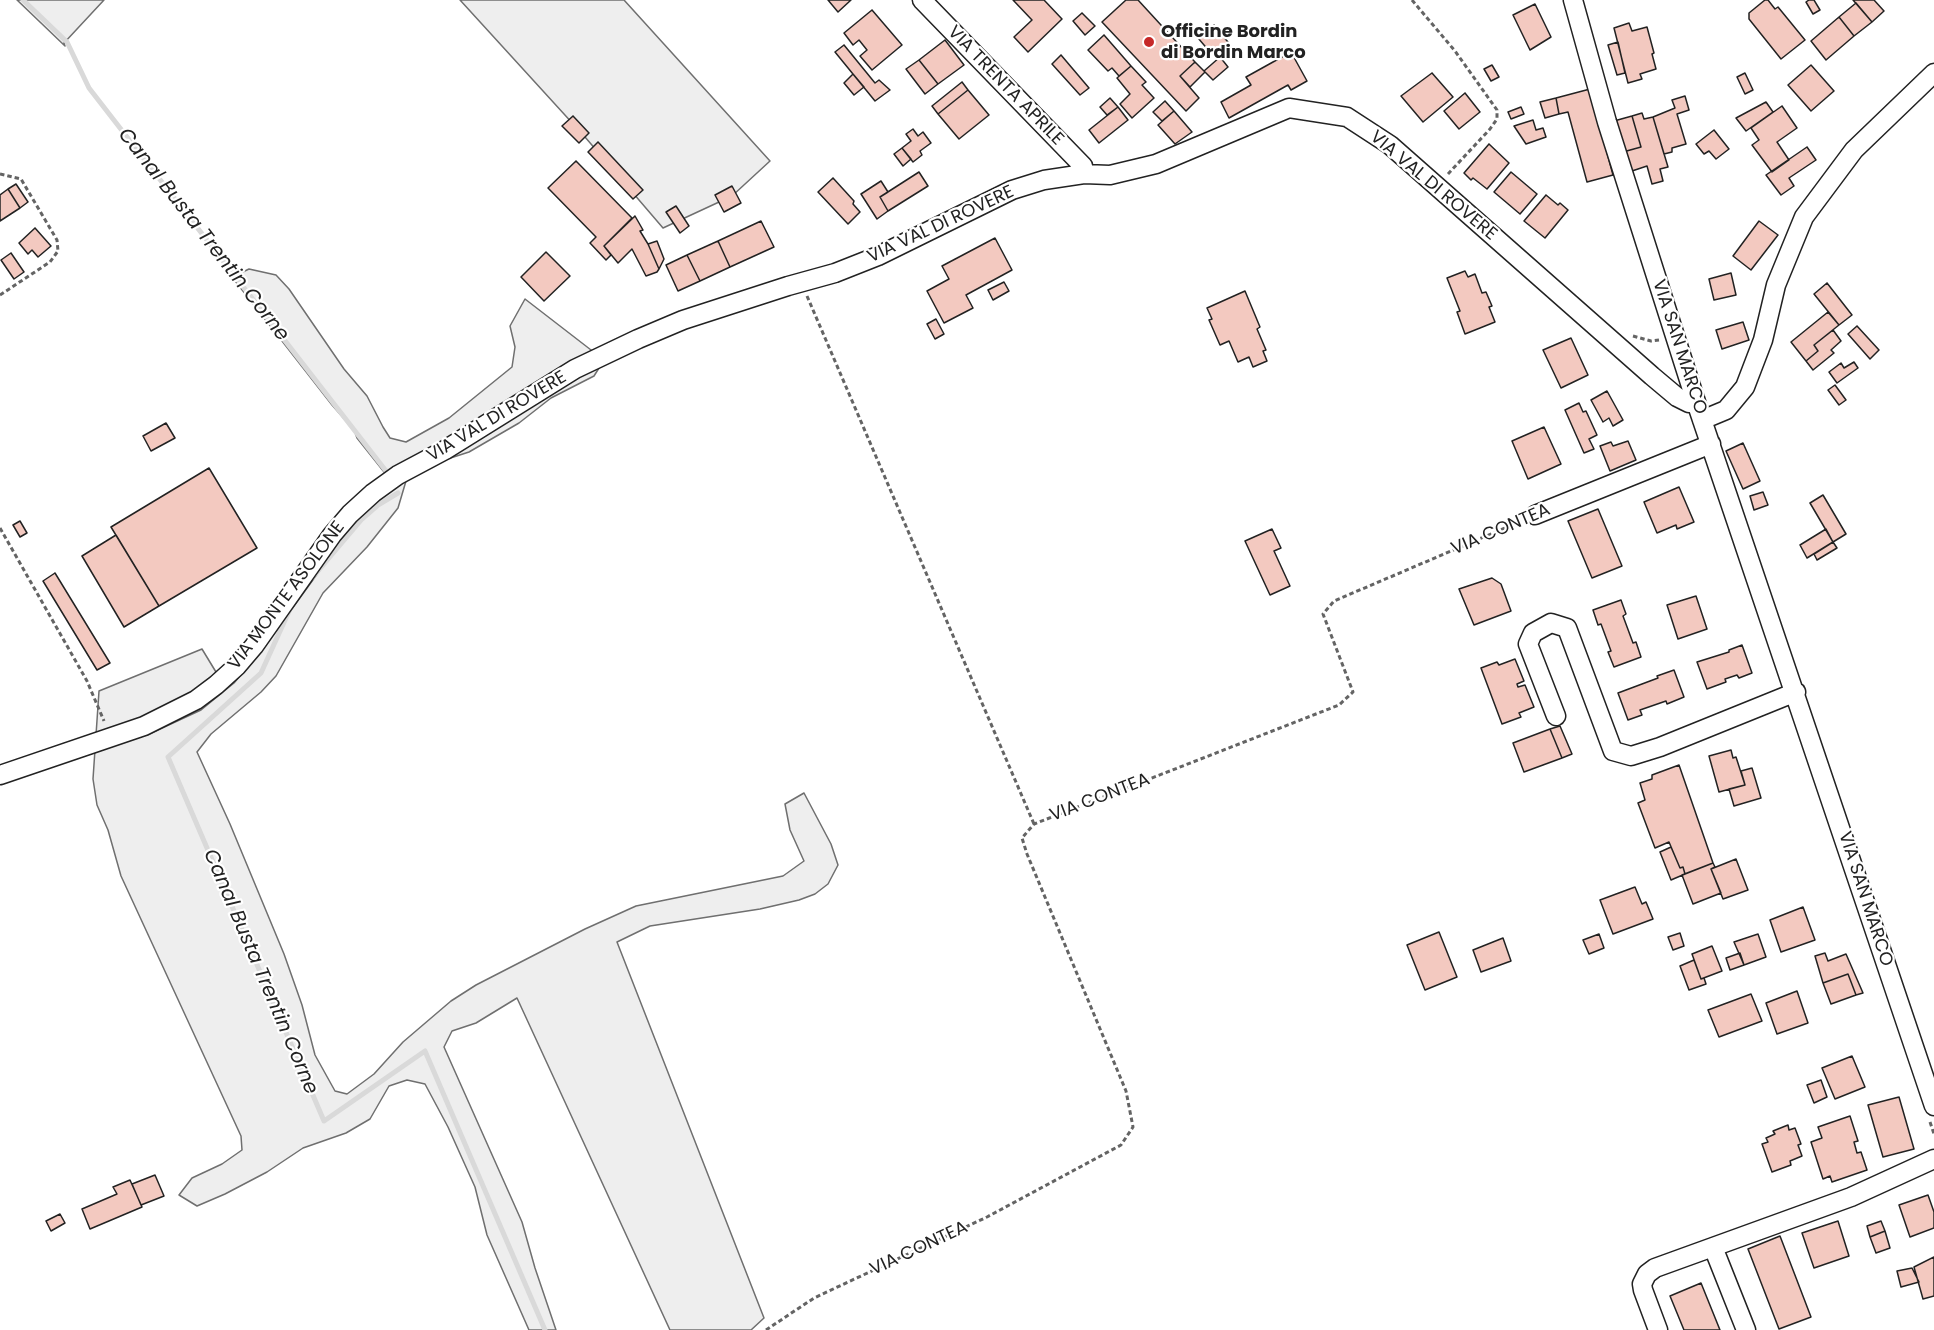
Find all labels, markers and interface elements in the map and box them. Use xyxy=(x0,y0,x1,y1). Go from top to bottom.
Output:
place label: Officine Bordin di Bordin Marco xyxy=(1161,21,1306,63)
street label: VIA TRENTA APRILE xyxy=(942,22,1068,150)
marker: Officine Bordin di Bordin Marco xyxy=(1142,35,1156,49)
water label: Canal Busta Trentin Corne xyxy=(112,124,294,346)
street label: VIA VAL DI ROVERE xyxy=(1365,127,1501,245)
street label: VIA VAL DI ROVERE xyxy=(864,182,1018,268)
street label: VIA SAN MARCO xyxy=(1647,277,1711,417)
street label: VIA VAL DI ROVERE xyxy=(423,367,571,467)
street label: VIA CONTEA xyxy=(1448,499,1554,561)
street label: VIA MONTE ASOLONE xyxy=(224,518,350,674)
street label: VIA CONTEA xyxy=(1047,769,1153,827)
street label: VIA SAN MARCO xyxy=(1833,829,1897,969)
water label: Canal Busta Trentin Corne xyxy=(197,846,323,1098)
street label: VIA CONTEA xyxy=(867,1217,971,1281)

